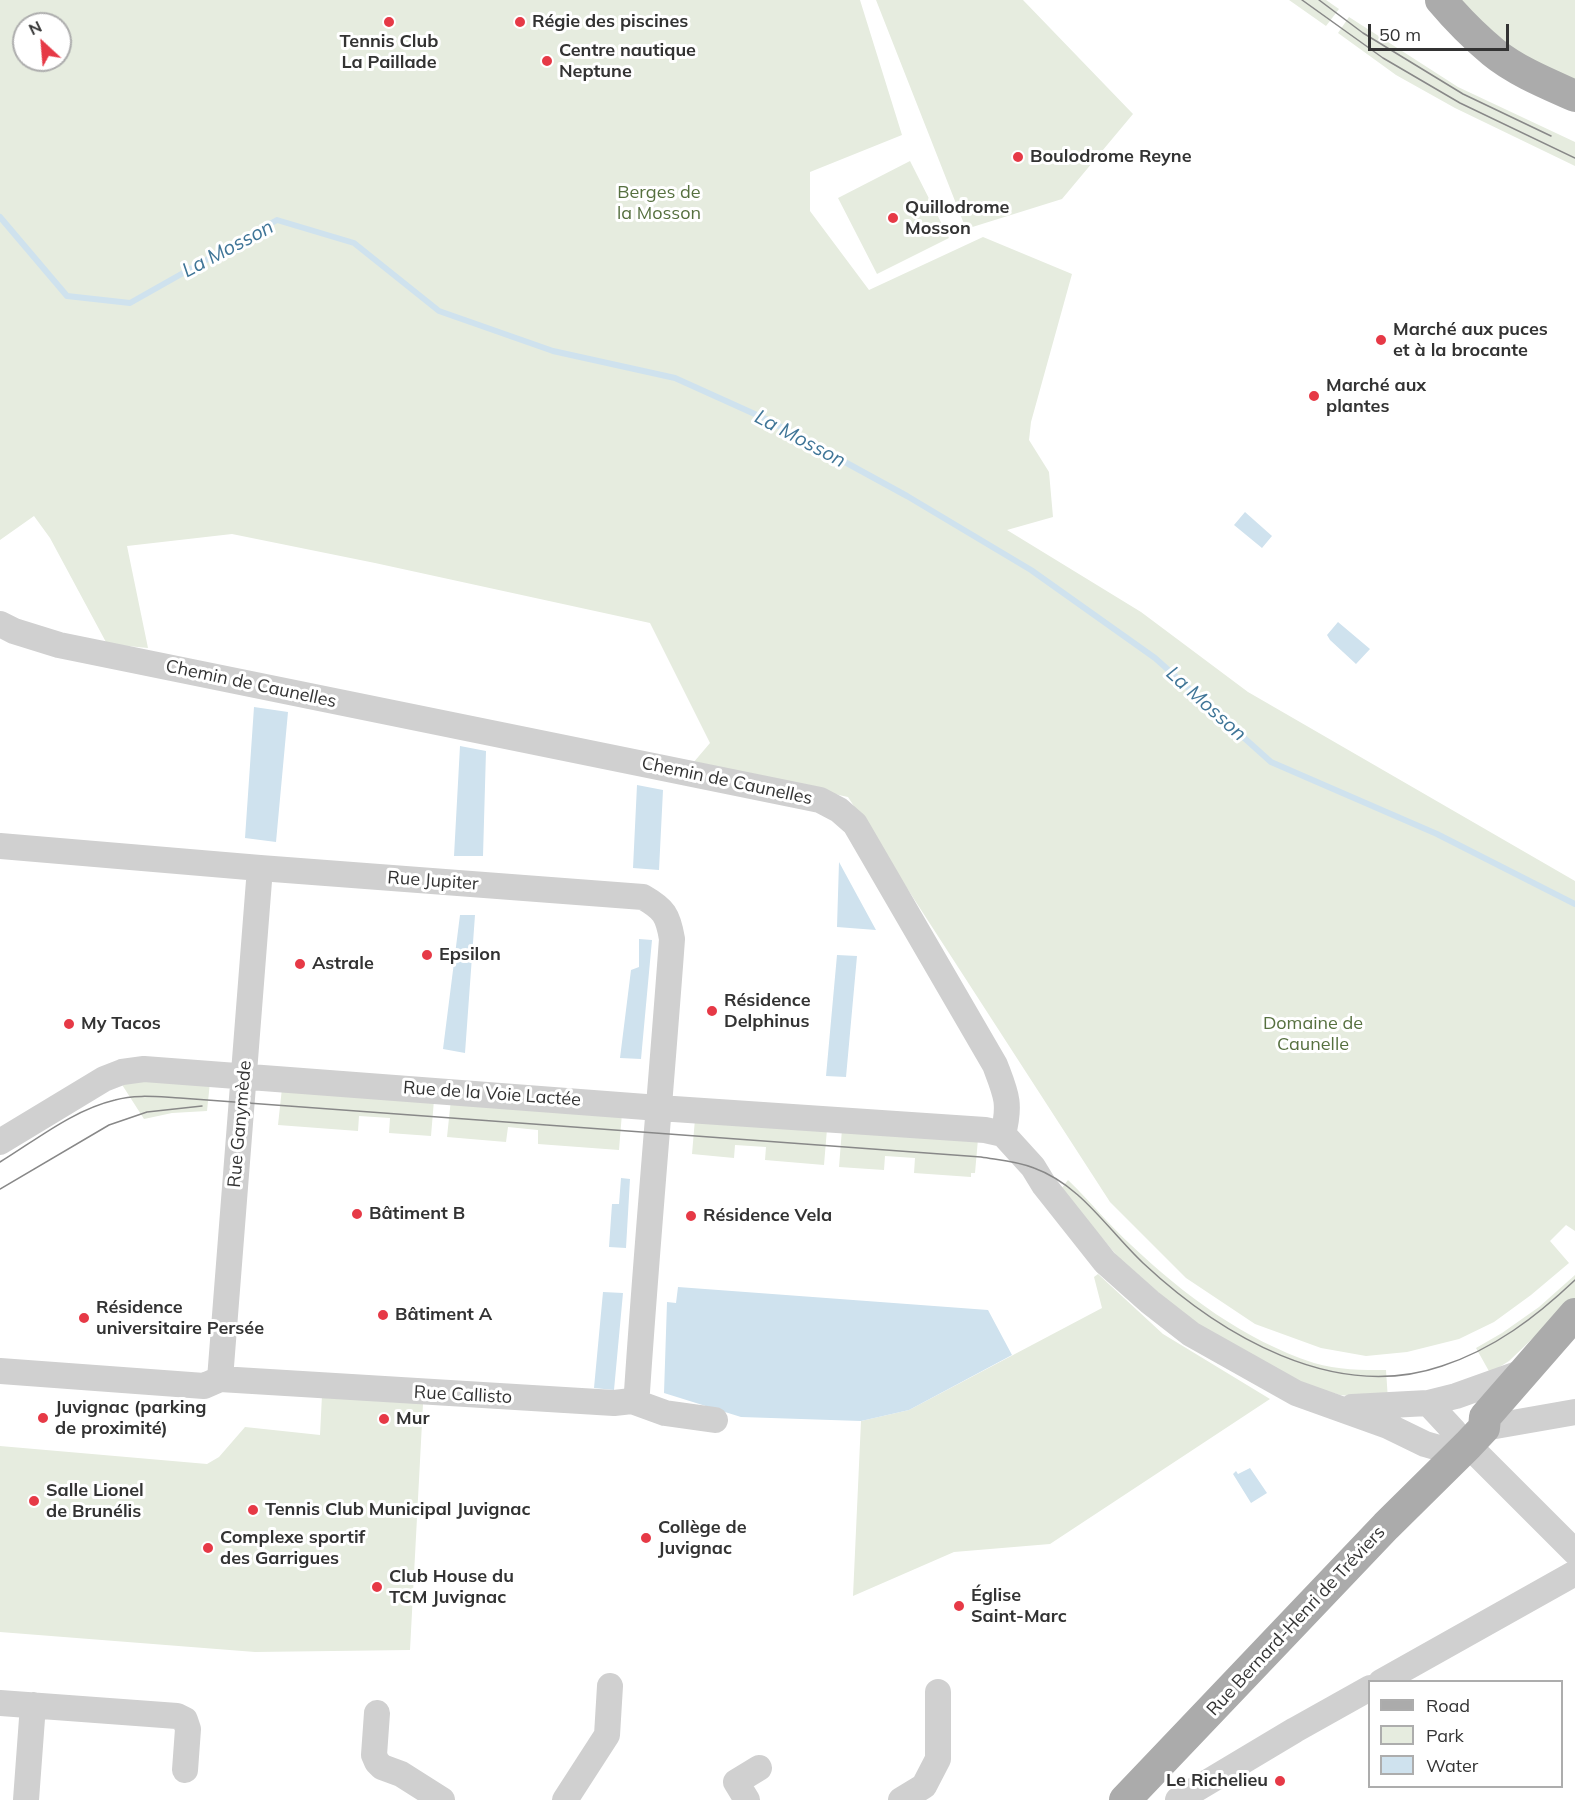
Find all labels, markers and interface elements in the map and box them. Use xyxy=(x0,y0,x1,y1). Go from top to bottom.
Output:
place label: Régie des piscines xyxy=(532,11,688,33)
north arrow xyxy=(12,12,72,72)
scale bar xyxy=(1371,12,1512,50)
marker: Tennis Club La Paillade xyxy=(382,15,396,29)
marker: Régie des piscines xyxy=(513,15,527,29)
text: N xyxy=(25,16,45,39)
text: 50 m xyxy=(1379,23,1421,46)
place label: Tennis Club La Paillade xyxy=(340,31,438,74)
place label: Centre nautique Neptune xyxy=(559,40,696,82)
marker: Centre nautique Neptune xyxy=(540,54,554,68)
place label: Boulodrome Reyne xyxy=(1030,146,1191,168)
marker: Boulodrome Reyne xyxy=(1011,150,1025,164)
park label: Berges de la Mosson xyxy=(617,182,701,224)
place label: Quillodrome Mosson xyxy=(905,197,1009,240)
marker: Quillodrome Mosson xyxy=(886,211,900,225)
water label: La Mosson xyxy=(178,215,278,283)
place label: Marché aux puces et à la brocante xyxy=(1393,319,1548,362)
marker: Marché aux puces et à la brocante xyxy=(1374,333,1388,347)
place label: Marché aux plantes xyxy=(1326,375,1426,418)
marker: Marché aux plantes xyxy=(1307,389,1321,403)
water label: La Mosson xyxy=(750,405,850,473)
street label: Chemin de Caunelles xyxy=(164,655,338,713)
water label: La Mosson xyxy=(1161,662,1251,746)
street label: Chemin de Caunelles xyxy=(640,752,814,810)
street label: Rue Jupiter xyxy=(387,867,479,895)
place label: Epsilon xyxy=(439,944,501,966)
marker: Epsilon xyxy=(420,948,434,962)
place label: Astrale xyxy=(312,953,374,975)
marker: Astrale xyxy=(293,957,307,971)
place label: Résidence Delphinus xyxy=(724,990,811,1032)
marker: Résidence Delphinus xyxy=(705,1004,719,1018)
place label: My Tacos xyxy=(81,1013,161,1035)
park label: Domaine de Caunelle xyxy=(1263,1013,1363,1056)
marker: My Tacos xyxy=(62,1017,76,1031)
street label: Rue Ganymède xyxy=(224,1060,256,1188)
street label: Rue de la Voie Lactée xyxy=(402,1077,582,1111)
place label: Bâtiment B xyxy=(369,1203,465,1225)
place label: Résidence Vela xyxy=(703,1205,832,1227)
marker: Bâtiment B xyxy=(350,1207,364,1221)
marker: Résidence Vela xyxy=(684,1209,698,1223)
place label: Résidence universitaire Persée xyxy=(96,1297,264,1340)
place label: Bâtiment A xyxy=(395,1304,492,1326)
marker: Bâtiment A xyxy=(376,1308,390,1322)
marker: Résidence universitaire Persée xyxy=(77,1311,91,1325)
street label: Rue Callisto xyxy=(413,1382,513,1408)
place label: Juvignac (parking de proximité) xyxy=(55,1397,206,1440)
place label: Mur xyxy=(396,1408,429,1430)
marker: Juvignac (parking de proximité) xyxy=(36,1411,50,1425)
marker: Mur xyxy=(377,1412,391,1426)
place label: Salle Lionel de Brunélis xyxy=(46,1480,144,1522)
marker: Salle Lionel de Brunélis xyxy=(27,1494,41,1508)
place label: Tennis Club Municipal Juvignac xyxy=(265,1499,530,1521)
marker: Tennis Club Municipal Juvignac xyxy=(246,1503,260,1517)
place label: Collège de Juvignac xyxy=(658,1517,747,1559)
street label: Rue Bernard-Henri de Tréviers xyxy=(1202,1522,1390,1720)
place label: Complexe sportif des Garrigues xyxy=(220,1527,365,1570)
marker: Collège de Juvignac xyxy=(639,1531,653,1545)
marker: Complexe sportif des Garrigues xyxy=(201,1541,215,1555)
place label: Club House du TCM Juvignac xyxy=(389,1566,514,1608)
marker: Club House du TCM Juvignac xyxy=(370,1580,384,1594)
place label: Église Saint-Marc xyxy=(971,1585,1067,1628)
marker: Église Saint-Marc xyxy=(952,1599,966,1613)
legend xyxy=(1368,1680,1563,1788)
text: Road xyxy=(1426,1694,1470,1717)
text: Park xyxy=(1426,1724,1464,1747)
text: Water xyxy=(1426,1754,1478,1777)
place label: Le Richelieu xyxy=(1166,1770,1268,1792)
marker: Le Richelieu xyxy=(1273,1774,1287,1788)

